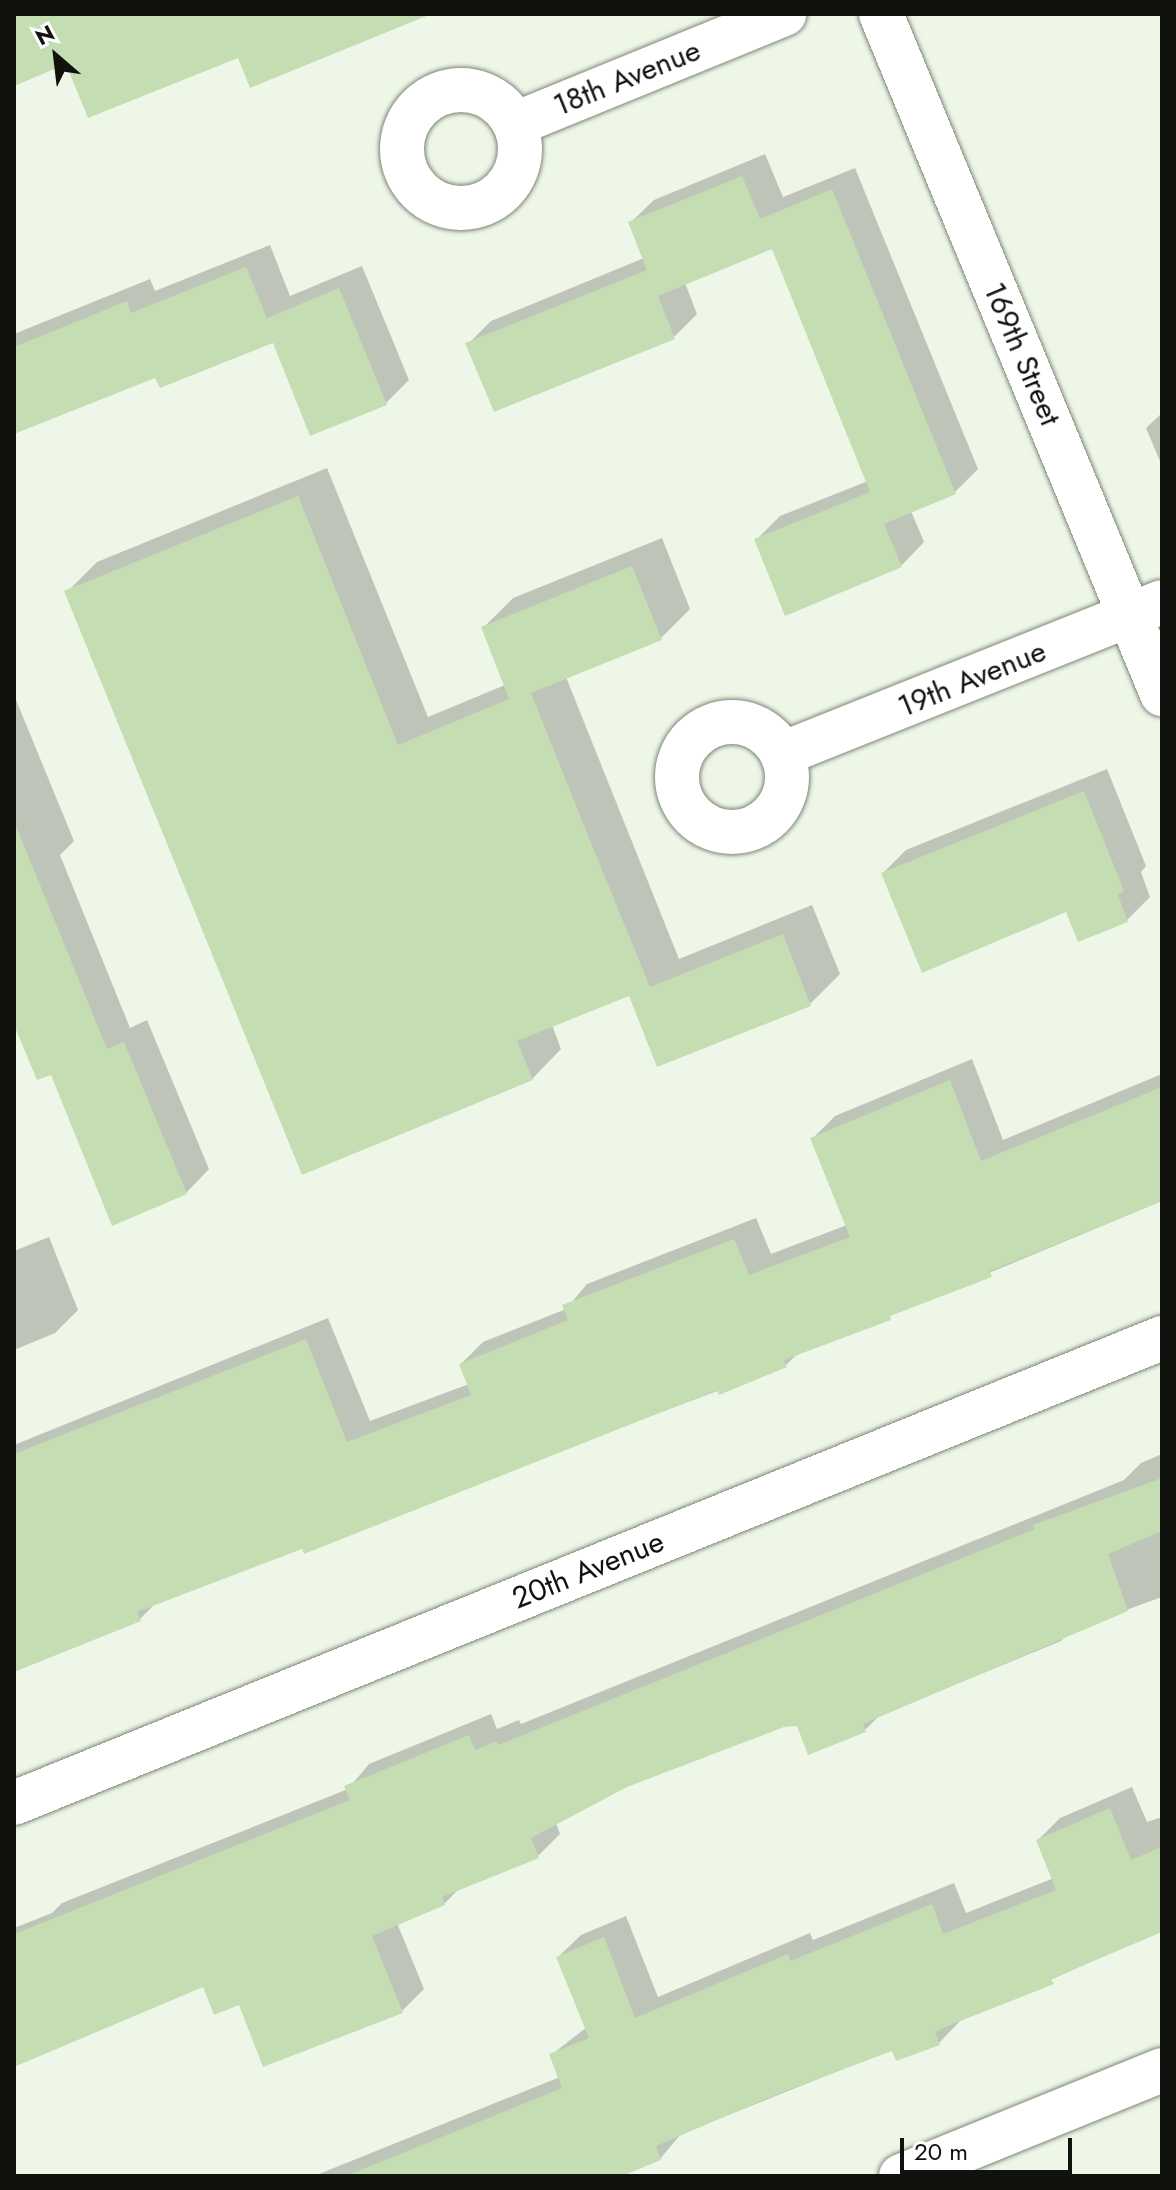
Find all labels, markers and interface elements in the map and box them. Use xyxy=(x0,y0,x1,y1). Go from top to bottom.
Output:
north arrow xyxy=(16,16,96,96)
text: N xyxy=(30,17,60,53)
street label: 18th Avenue xyxy=(548,32,706,124)
street label: 169th Street xyxy=(976,277,1068,431)
street label: 19th Avenue xyxy=(893,633,1051,725)
street label: 20th Avenue xyxy=(507,1523,669,1617)
scale bar xyxy=(904,2122,1076,2172)
text: 20 m xyxy=(914,2134,968,2169)

